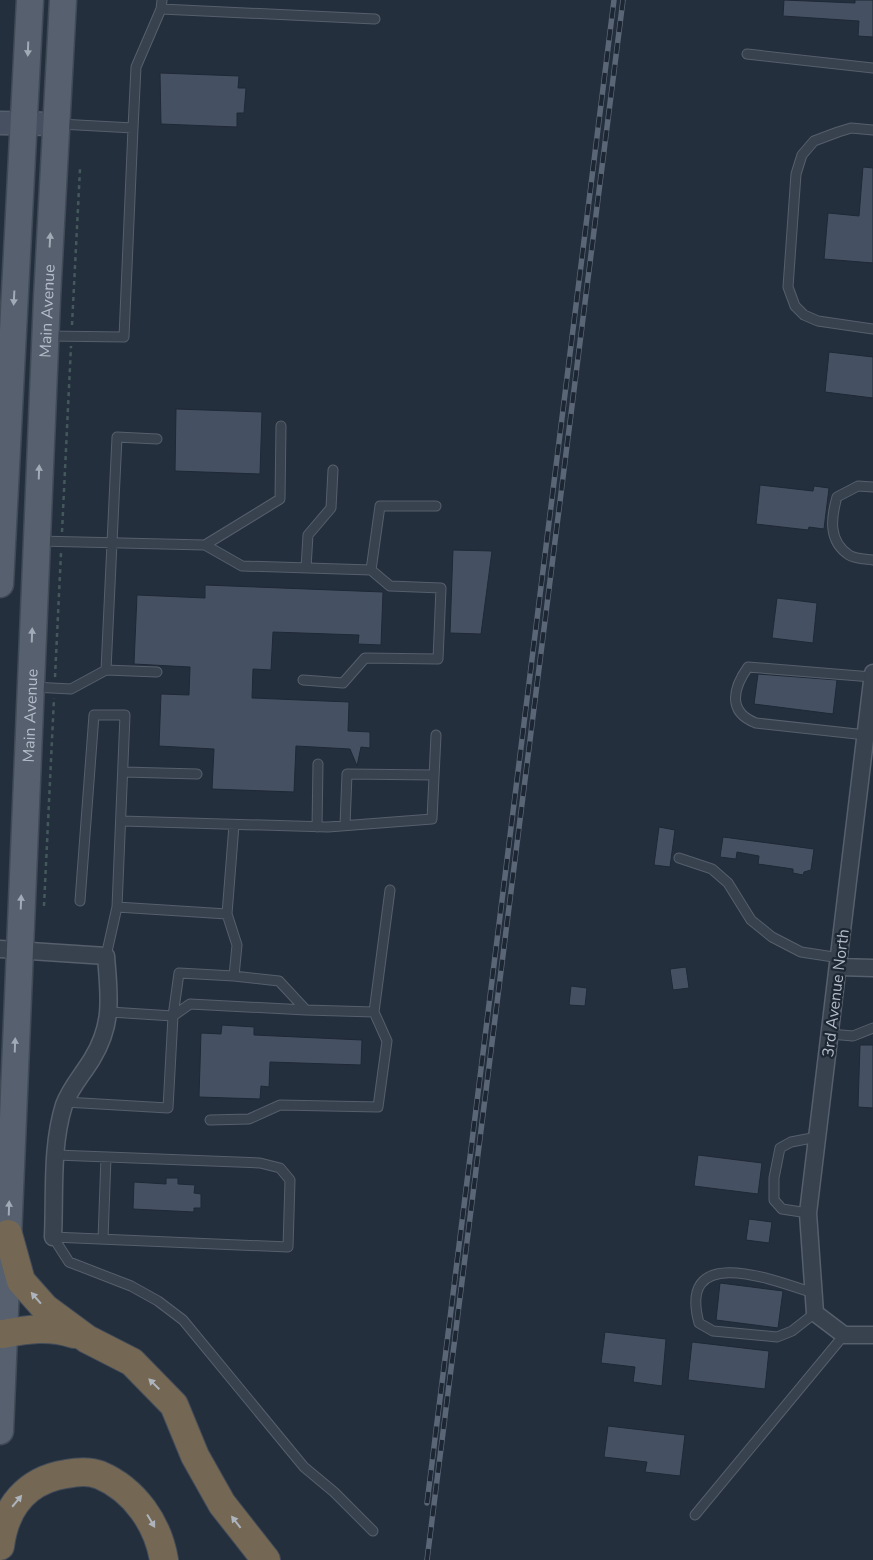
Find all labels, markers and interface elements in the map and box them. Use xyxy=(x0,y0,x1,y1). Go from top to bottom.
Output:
one-way arrow xyxy=(24,41,32,57)
one-way arrow xyxy=(46,232,54,248)
street label: Main Avenue xyxy=(35,264,61,358)
one-way arrow xyxy=(10,291,18,307)
one-way arrow xyxy=(36,464,44,480)
one-way arrow xyxy=(29,627,37,643)
street label: Main Avenue xyxy=(18,668,44,763)
one-way arrow xyxy=(17,894,25,910)
street label: 3rd Avenue North xyxy=(817,928,855,1058)
one-way arrow xyxy=(12,1037,20,1053)
one-way arrow xyxy=(6,1199,14,1215)
one-way arrow xyxy=(30,1292,41,1305)
one-way arrow xyxy=(148,1378,160,1390)
one-way arrow xyxy=(11,1495,22,1508)
one-way arrow xyxy=(146,1515,155,1528)
one-way arrow xyxy=(231,1515,241,1529)

